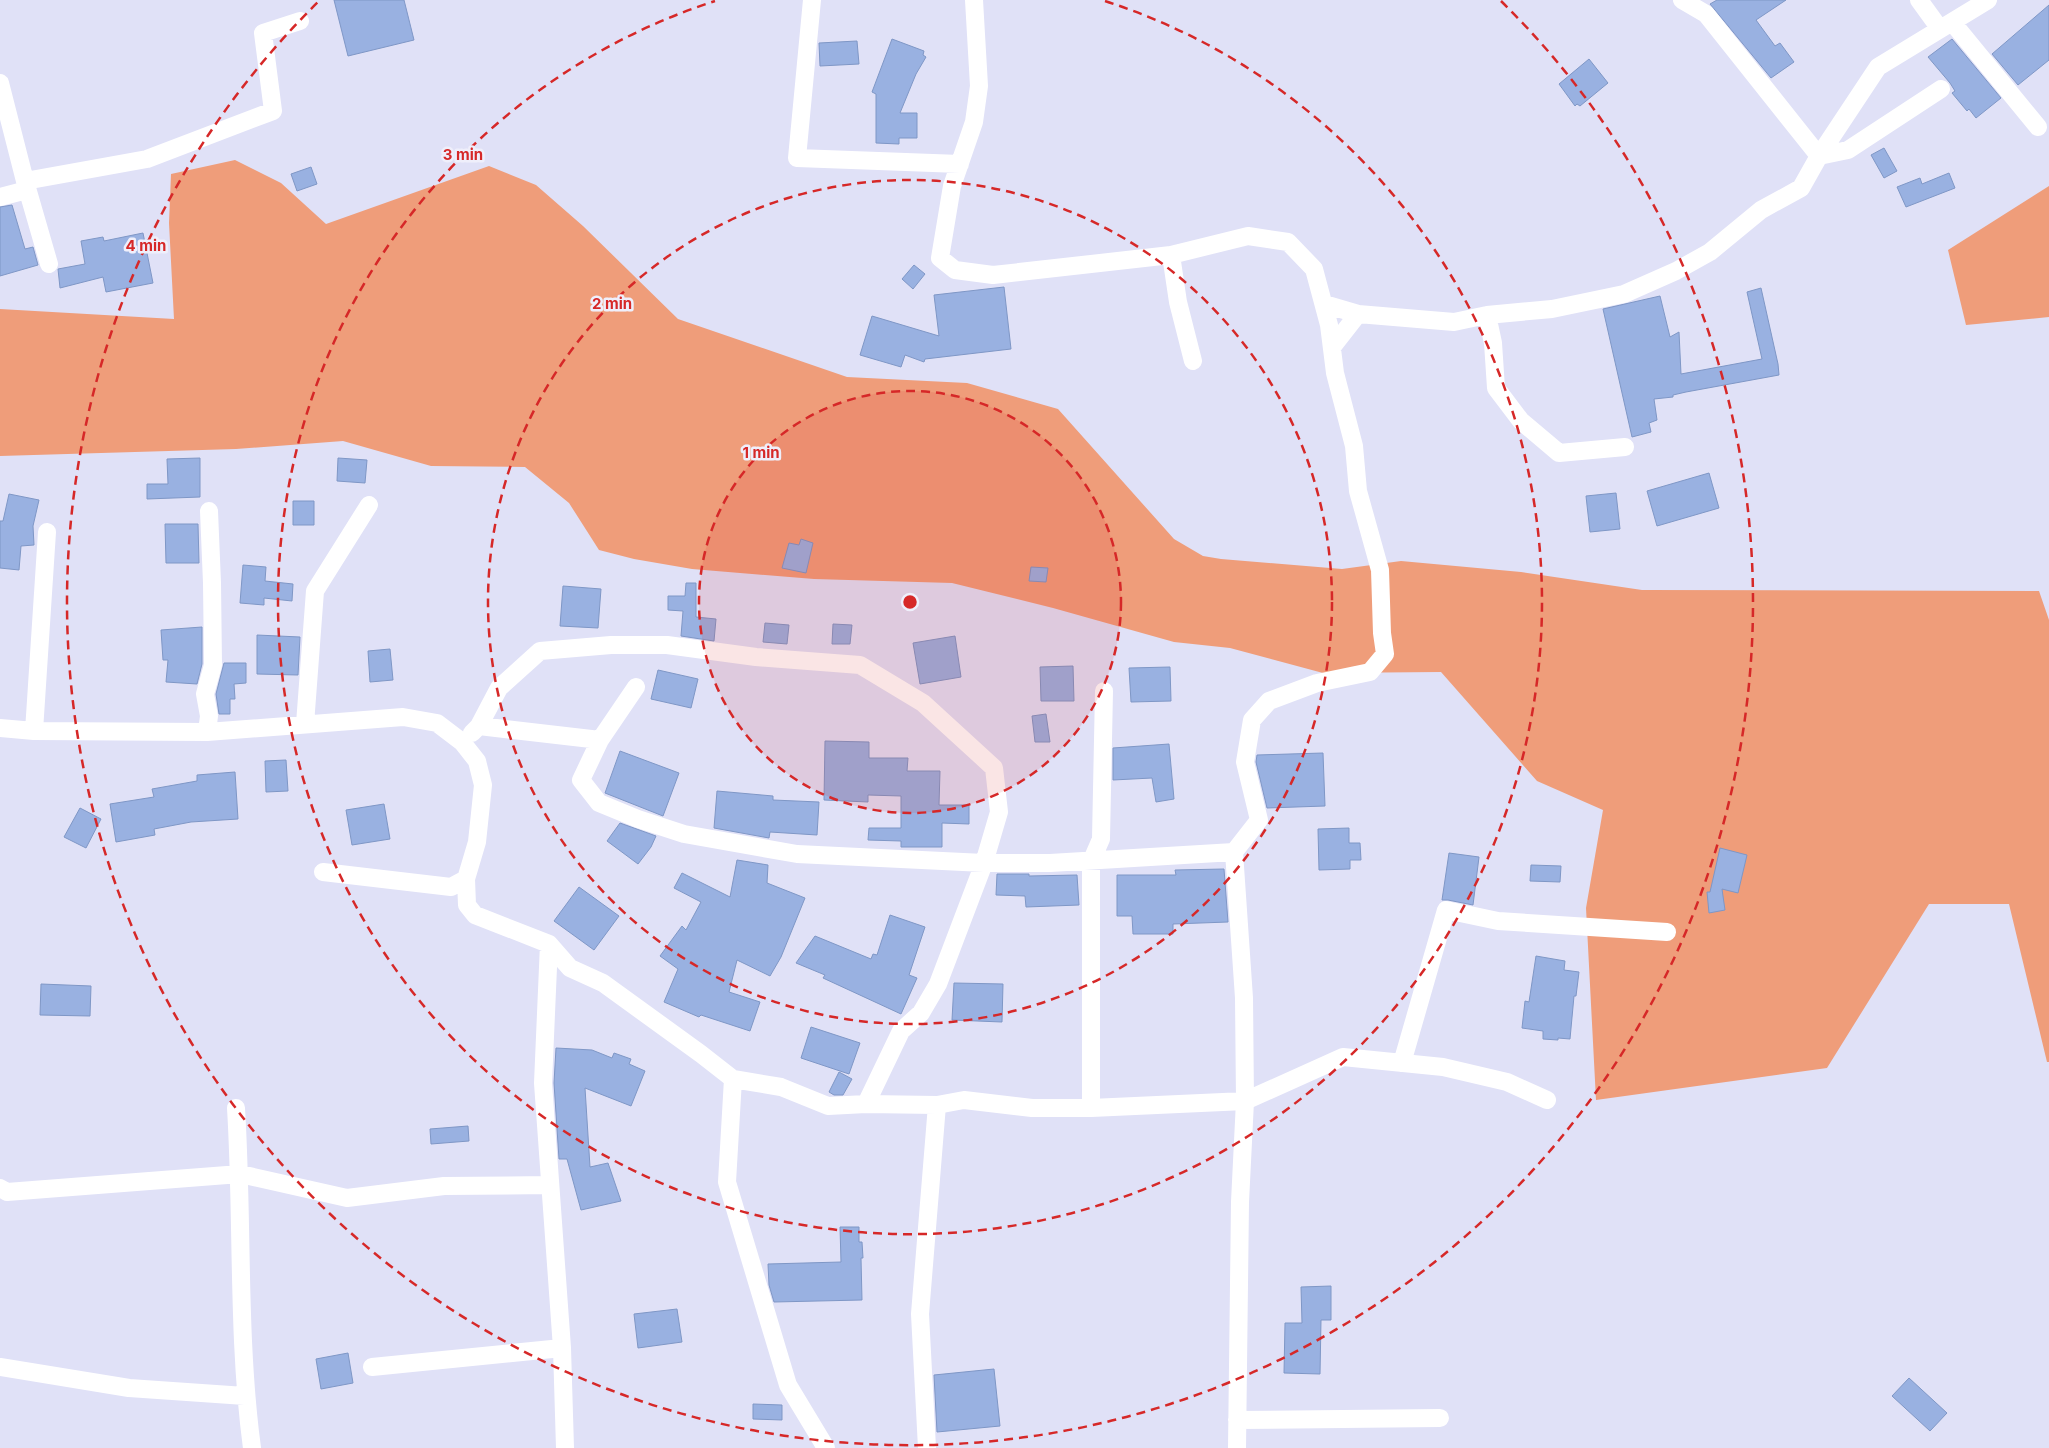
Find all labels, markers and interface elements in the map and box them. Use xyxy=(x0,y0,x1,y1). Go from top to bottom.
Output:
text: 3 min xyxy=(443,145,483,164)
text: 4 min xyxy=(126,236,166,255)
text: 2 min xyxy=(592,294,632,313)
text: 1 min xyxy=(742,443,780,462)
centre of rings xyxy=(901,593,919,611)

